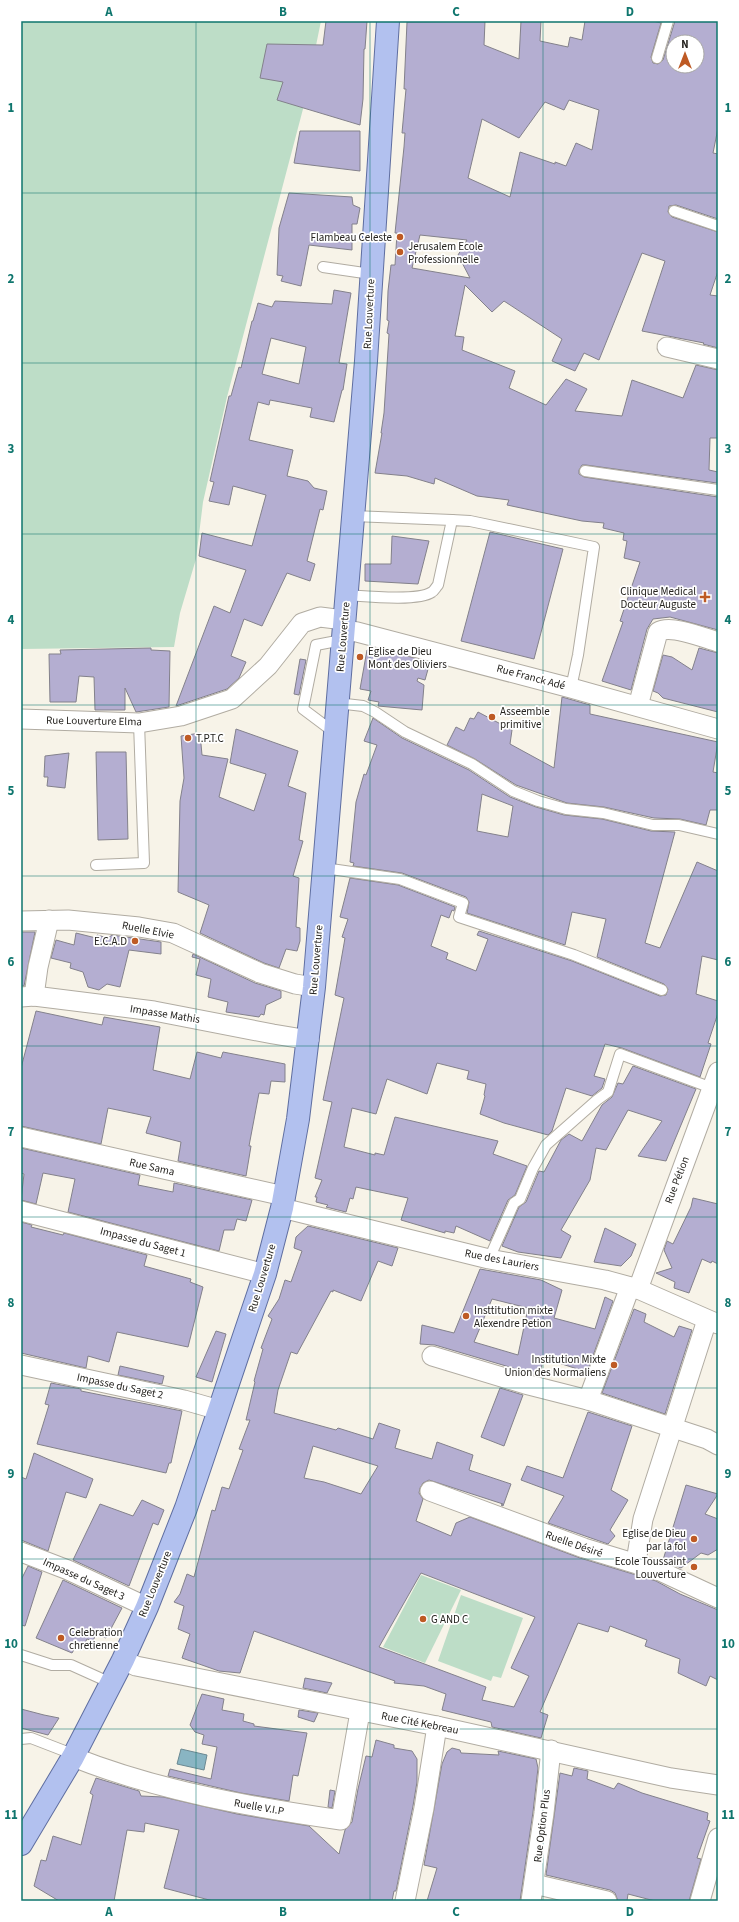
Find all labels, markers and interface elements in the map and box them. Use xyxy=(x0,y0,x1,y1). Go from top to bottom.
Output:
text: A xyxy=(104,3,113,21)
text: B xyxy=(279,3,287,21)
text: C xyxy=(452,3,460,21)
text: D xyxy=(626,3,634,21)
north arrow xyxy=(665,34,705,74)
text: N xyxy=(681,37,689,52)
text: 1 xyxy=(8,99,15,117)
text: 1 xyxy=(725,99,732,117)
place label: Flambeau Celeste xyxy=(311,230,393,245)
marker: Flambeau Celeste xyxy=(395,232,405,242)
place label: Jerusalem Ecole Professionnelle xyxy=(408,239,483,267)
marker: Jerusalem Ecole Professionnelle xyxy=(395,247,405,257)
text: 2 xyxy=(8,270,15,288)
text: 2 xyxy=(725,270,732,288)
street label: Rue Louverture xyxy=(360,278,378,349)
text: 3 xyxy=(8,440,15,458)
text: 3 xyxy=(725,440,732,458)
place label: Clinique Medical Docteur Auguste xyxy=(620,584,697,612)
marker: Clinique Medical Docteur Auguste xyxy=(699,591,711,603)
street label: Rue Louverture xyxy=(332,601,354,673)
text: 4 xyxy=(8,611,15,629)
text: 4 xyxy=(725,611,732,629)
place label: Eglise de Dieu Mont des Oliviers xyxy=(368,644,447,672)
marker: Eglise de Dieu Mont des Oliviers xyxy=(355,652,365,662)
street label: Rue Franck Adé xyxy=(495,661,567,693)
place label: Asseemble primitive xyxy=(500,704,550,732)
marker: Asseemble primitive xyxy=(487,712,497,722)
street label: Rue Louverture Elma xyxy=(46,713,142,729)
place label: T.P.T.C xyxy=(196,731,224,746)
marker: T.P.T.C xyxy=(183,733,193,743)
text: 5 xyxy=(8,782,15,800)
text: 5 xyxy=(725,782,732,800)
street label: Ruelle Elvie xyxy=(121,918,176,943)
street label: Rue Louverture xyxy=(305,924,327,996)
place label: E.C.A.D xyxy=(94,934,127,949)
marker: E.C.A.D xyxy=(130,936,140,946)
text: 6 xyxy=(8,953,15,971)
text: 6 xyxy=(725,953,732,971)
street label: Impasse Mathis xyxy=(129,1001,202,1027)
text: 7 xyxy=(8,1123,15,1141)
text: 7 xyxy=(725,1123,732,1141)
street label: Rue Pétion xyxy=(661,1154,693,1206)
street label: Rue Sama xyxy=(128,1155,176,1179)
street label: Impasse du Saget 1 xyxy=(98,1223,188,1261)
street label: Rue Louverture xyxy=(245,1242,280,1314)
street label: Rue des Lauriers xyxy=(464,1245,541,1275)
text: 8 xyxy=(8,1294,15,1312)
text: 8 xyxy=(725,1294,732,1312)
place label: Insttitution mixte Alexendre Petion xyxy=(474,1303,554,1331)
marker: Insttitution mixte Alexendre Petion xyxy=(461,1311,471,1321)
place label: Institution Mixte Union des Normaliens xyxy=(504,1352,607,1380)
marker: Institution Mixte Union des Normaliens xyxy=(609,1360,619,1370)
street label: Impasse du Saget 2 xyxy=(75,1369,165,1403)
text: 9 xyxy=(8,1465,15,1483)
text: 9 xyxy=(725,1465,732,1483)
place label: Eglise de Dieu par la fol xyxy=(622,1526,686,1554)
street label: Ruelle Désiré xyxy=(543,1527,605,1561)
marker: Eglise de Dieu par la fol xyxy=(689,1534,699,1544)
street label: Rue Louverture xyxy=(135,1548,175,1619)
street label: Impasse du Saget 3 xyxy=(41,1554,127,1604)
place label: Ecole Toussaint Louverture xyxy=(615,1554,687,1582)
marker: Ecole Toussaint Louverture xyxy=(689,1562,699,1572)
place label: G AND C xyxy=(431,1612,468,1627)
marker: G AND C xyxy=(418,1614,428,1624)
place label: Celebration chretienne xyxy=(69,1625,122,1653)
marker: Celebration chretienne xyxy=(56,1633,66,1643)
text: 10 xyxy=(4,1635,18,1653)
text: 10 xyxy=(721,1635,735,1653)
street label: Rue Cité Kebreau xyxy=(380,1708,460,1738)
street label: Rue Option Plus xyxy=(530,1788,554,1863)
street label: Ruelle V.I.P xyxy=(233,1795,285,1819)
text: 11 xyxy=(4,1806,18,1824)
text: 11 xyxy=(721,1806,735,1824)
text: A xyxy=(104,1903,113,1921)
text: B xyxy=(279,1903,287,1921)
text: C xyxy=(452,1903,460,1921)
text: D xyxy=(626,1903,634,1921)

